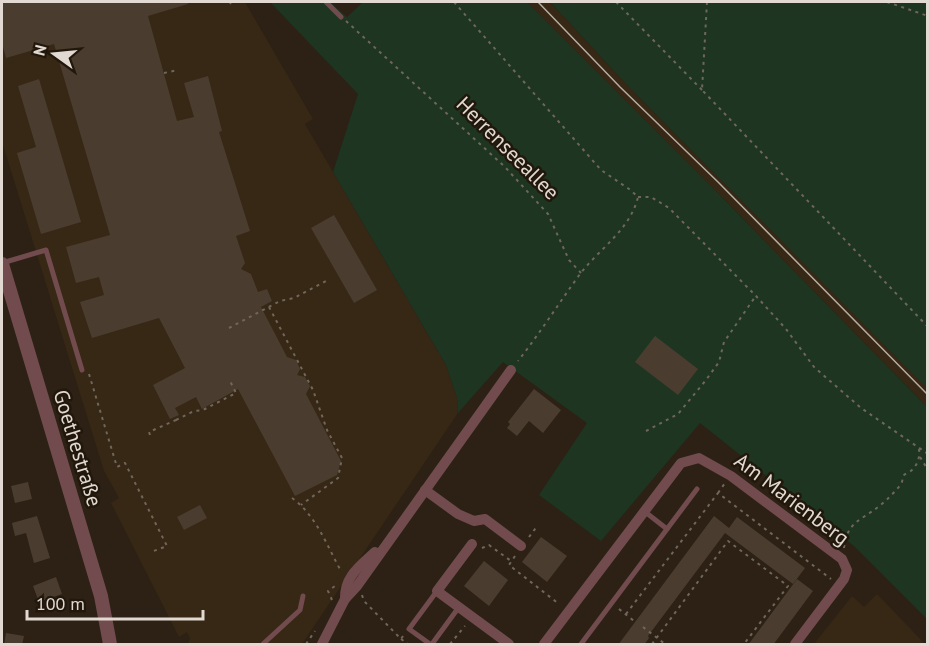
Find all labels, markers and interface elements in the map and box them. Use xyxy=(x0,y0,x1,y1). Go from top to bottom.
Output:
north arrow xyxy=(24,24,84,84)
text: N xyxy=(28,42,51,58)
street label: Herrenseeallee xyxy=(451,91,565,205)
street label: Goethestraße xyxy=(47,386,109,510)
street label: Am Marienberg xyxy=(729,447,855,551)
scale bar xyxy=(27,583,202,621)
text: 100 m xyxy=(36,592,85,615)

